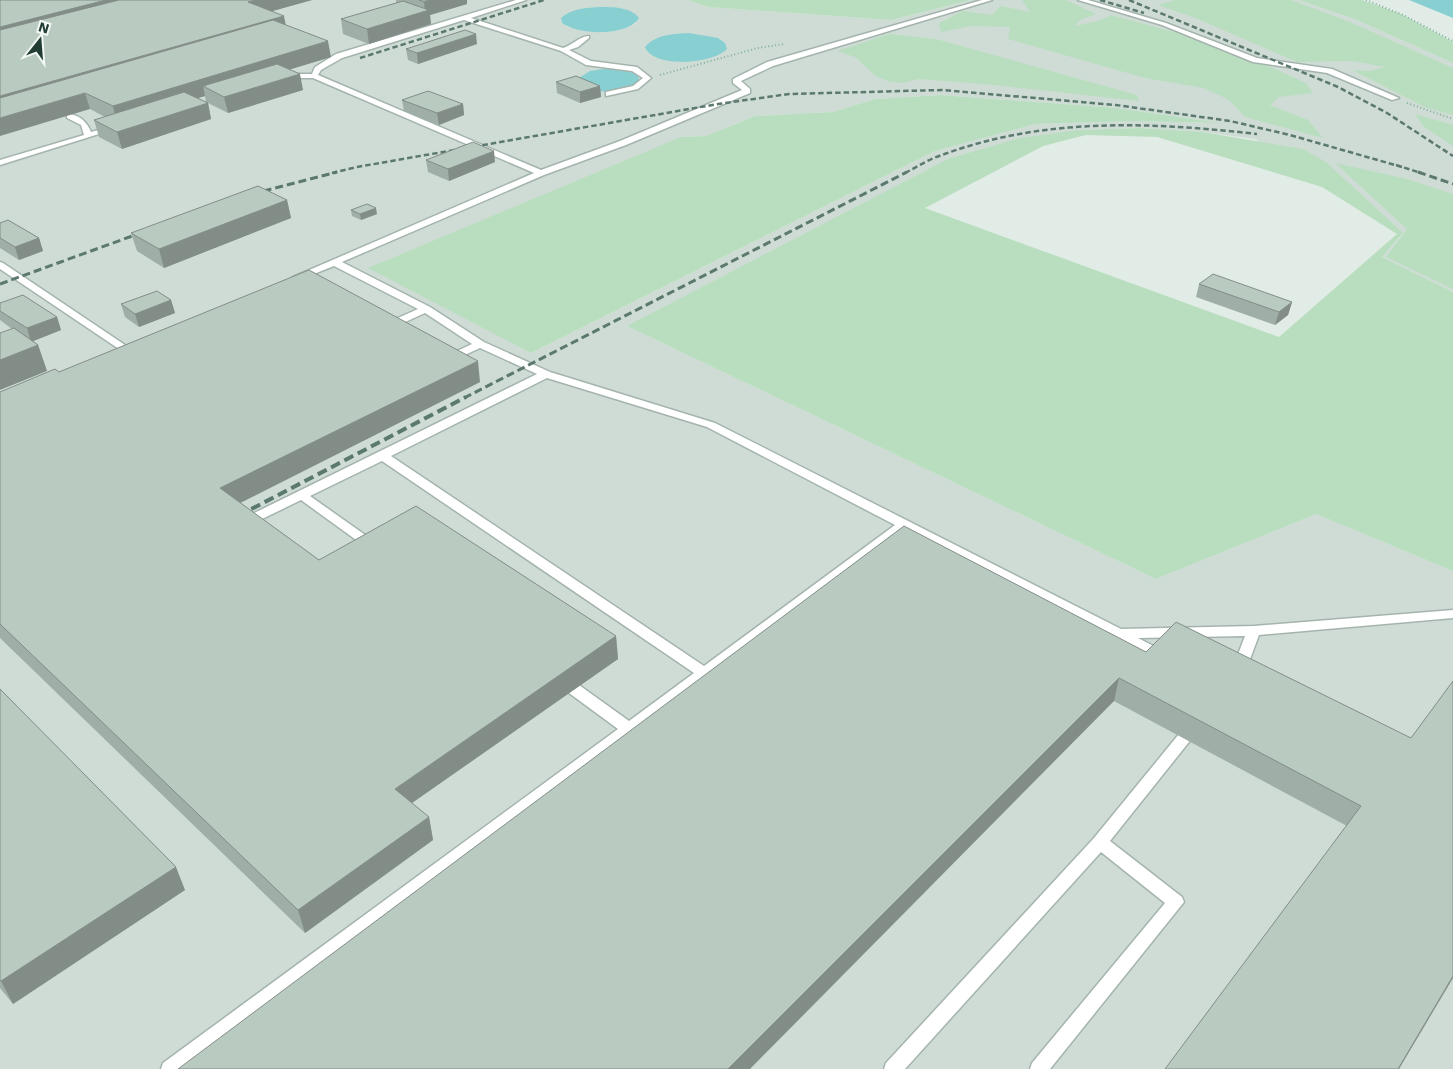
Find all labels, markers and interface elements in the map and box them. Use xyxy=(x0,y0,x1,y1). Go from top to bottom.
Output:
north arrow xyxy=(15,15,65,65)
text: N xyxy=(37,18,51,37)

